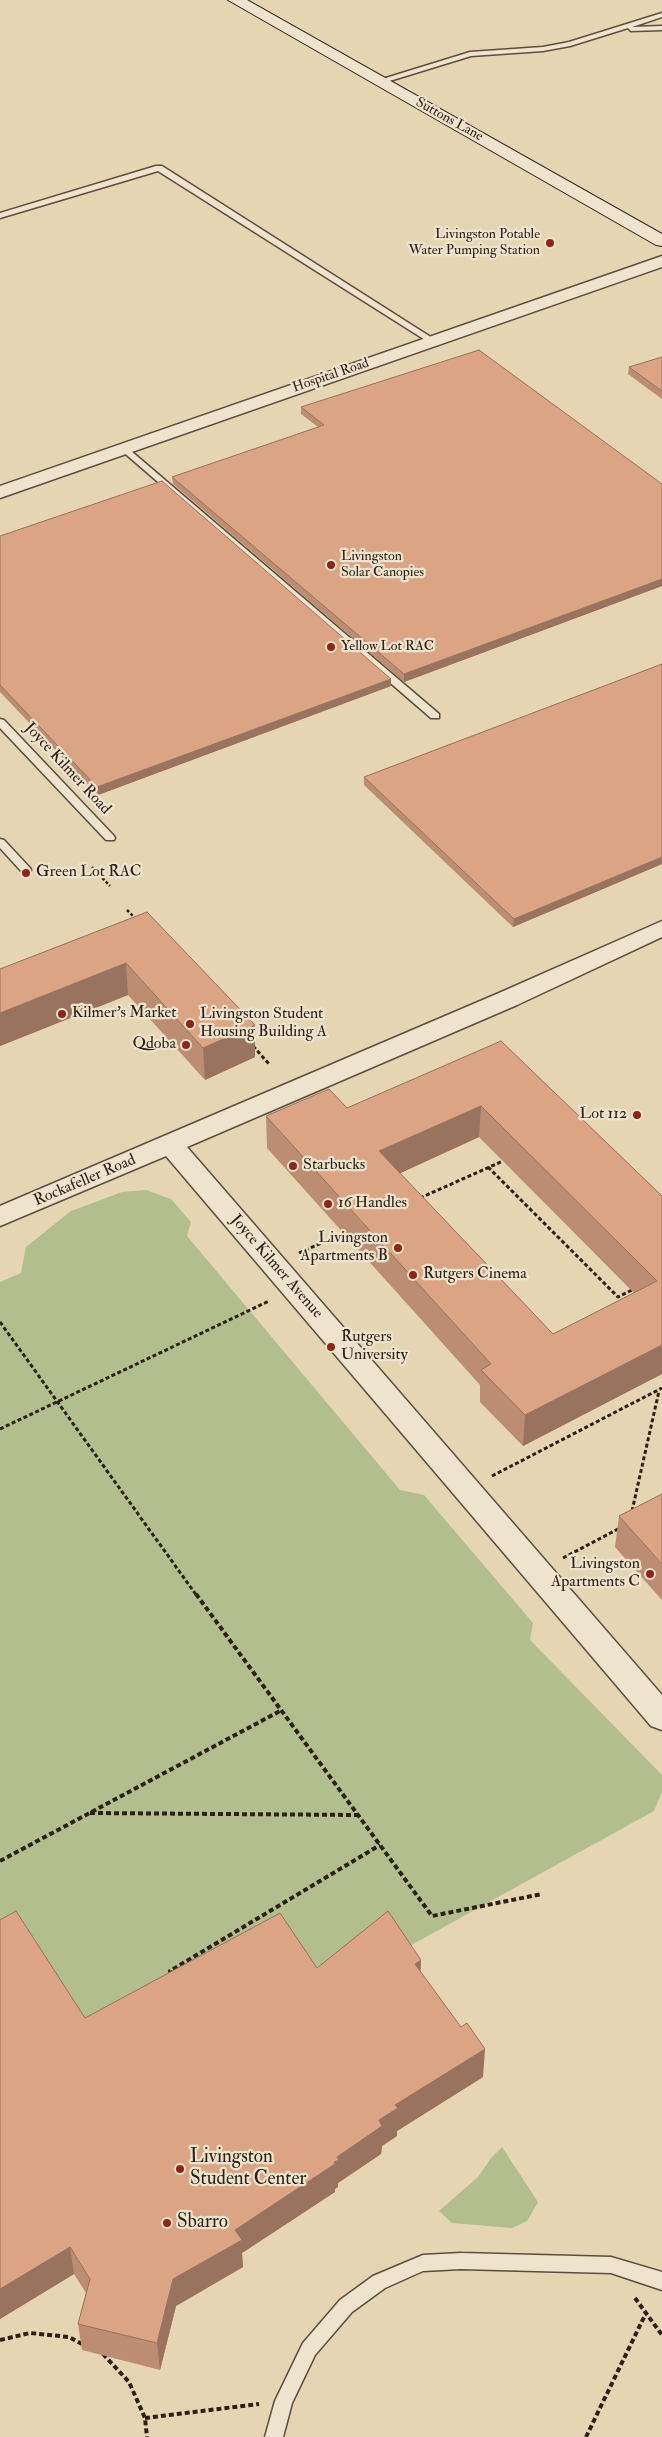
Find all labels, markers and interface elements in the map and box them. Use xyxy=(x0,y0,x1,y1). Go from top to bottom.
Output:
street label: Suttons Lane xyxy=(412,95,486,145)
place label: Livingston Potable Water Pumping Station xyxy=(408,227,540,260)
marker: Livingston Potable Water Pumping Station xyxy=(544,237,556,249)
street label: Hospital Road xyxy=(291,355,371,397)
place label: Livingston Solar Canopies xyxy=(341,549,424,582)
marker: Livingston Solar Canopies xyxy=(325,559,337,571)
place label: Yellow Lot RAC xyxy=(341,639,434,655)
marker: Yellow Lot RAC xyxy=(325,641,337,653)
street label: Joyce Kilmer Road xyxy=(20,719,114,819)
place label: Green Lot RAC xyxy=(36,863,141,883)
marker: Green Lot RAC xyxy=(20,867,32,879)
place label: Kilmer's Market xyxy=(72,1004,176,1024)
place label: Livingston Student Housing Building A xyxy=(200,1005,327,1043)
marker: Kilmer's Market xyxy=(56,1008,68,1020)
marker: Livingston Student Housing Building A xyxy=(184,1018,196,1030)
place label: Qdoba xyxy=(132,1035,176,1055)
marker: Qdoba xyxy=(180,1039,192,1051)
place label: Lot 112 xyxy=(580,1105,627,1125)
marker: Lot 112 xyxy=(631,1109,643,1121)
street label: Rockafeller Road xyxy=(31,1151,139,1211)
place label: Starbucks xyxy=(303,1156,365,1176)
marker: Starbucks xyxy=(287,1160,299,1172)
place label: 16 Handles xyxy=(338,1194,407,1214)
marker: 16 Handles xyxy=(322,1198,334,1210)
street label: Joyce Kilmer Avenue xyxy=(226,1211,326,1323)
place label: Livingston Apartments B xyxy=(300,1229,388,1267)
marker: Livingston Apartments B xyxy=(392,1242,404,1254)
place label: Rutgers Cinema xyxy=(423,1265,527,1285)
marker: Rutgers Cinema xyxy=(407,1269,419,1281)
place label: Rutgers University xyxy=(341,1328,408,1366)
marker: Rutgers University xyxy=(325,1341,337,1353)
place label: Livingston Apartments C xyxy=(551,1555,640,1593)
marker: Livingston Apartments C xyxy=(644,1568,656,1580)
place label: Livingston Student Center xyxy=(190,2147,306,2191)
marker: Livingston Student Center xyxy=(174,2163,186,2175)
place label: Sbarro xyxy=(177,2212,228,2234)
marker: Sbarro xyxy=(161,2217,173,2229)

